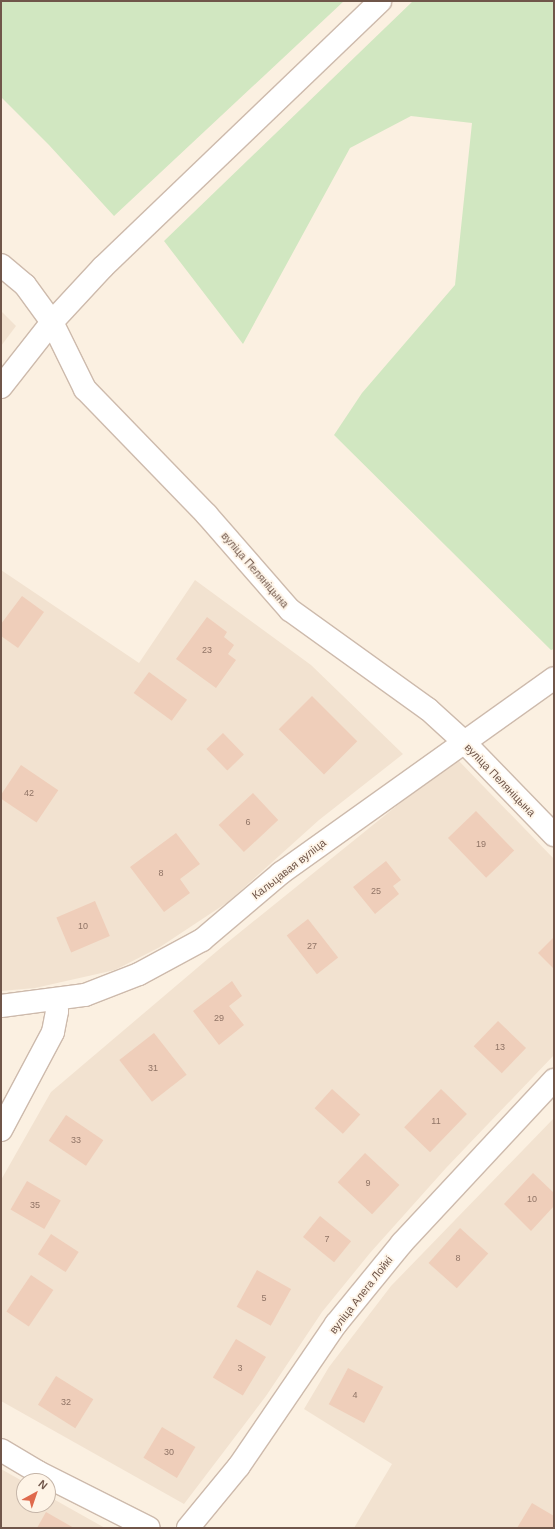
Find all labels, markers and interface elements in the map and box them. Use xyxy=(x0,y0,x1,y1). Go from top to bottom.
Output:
street label: вуліца Пеляніцына xyxy=(218,529,292,611)
house number: 23 xyxy=(202,645,212,655)
street label: вуліца Пеляніцына xyxy=(462,741,538,819)
house number: 42 xyxy=(24,788,34,798)
house number: 6 xyxy=(245,817,251,827)
street label: Кальцавая вуліца xyxy=(249,836,329,902)
house number: 19 xyxy=(476,839,486,849)
house number: 8 xyxy=(158,868,164,878)
house number: 25 xyxy=(371,886,381,896)
house number: 10 xyxy=(78,921,88,931)
house number: 27 xyxy=(307,941,317,951)
house number: 29 xyxy=(214,1013,224,1023)
house number: 13 xyxy=(495,1042,505,1052)
house number: 31 xyxy=(148,1063,158,1073)
house number: 11 xyxy=(431,1116,441,1126)
house number: 33 xyxy=(71,1135,81,1145)
house number: 9 xyxy=(365,1178,371,1188)
house number: 10 xyxy=(527,1194,537,1204)
house number: 35 xyxy=(30,1200,40,1210)
house number: 7 xyxy=(324,1234,330,1244)
house number: 8 xyxy=(455,1253,461,1263)
street label: вуліца Алега Лойкі xyxy=(327,1254,395,1336)
house number: 5 xyxy=(261,1293,267,1303)
house number: 3 xyxy=(237,1363,243,1373)
house number: 4 xyxy=(352,1390,358,1400)
house number: 32 xyxy=(61,1397,71,1407)
house number: 30 xyxy=(164,1447,174,1457)
north arrow xyxy=(16,1473,56,1513)
text: N xyxy=(36,1477,50,1492)

